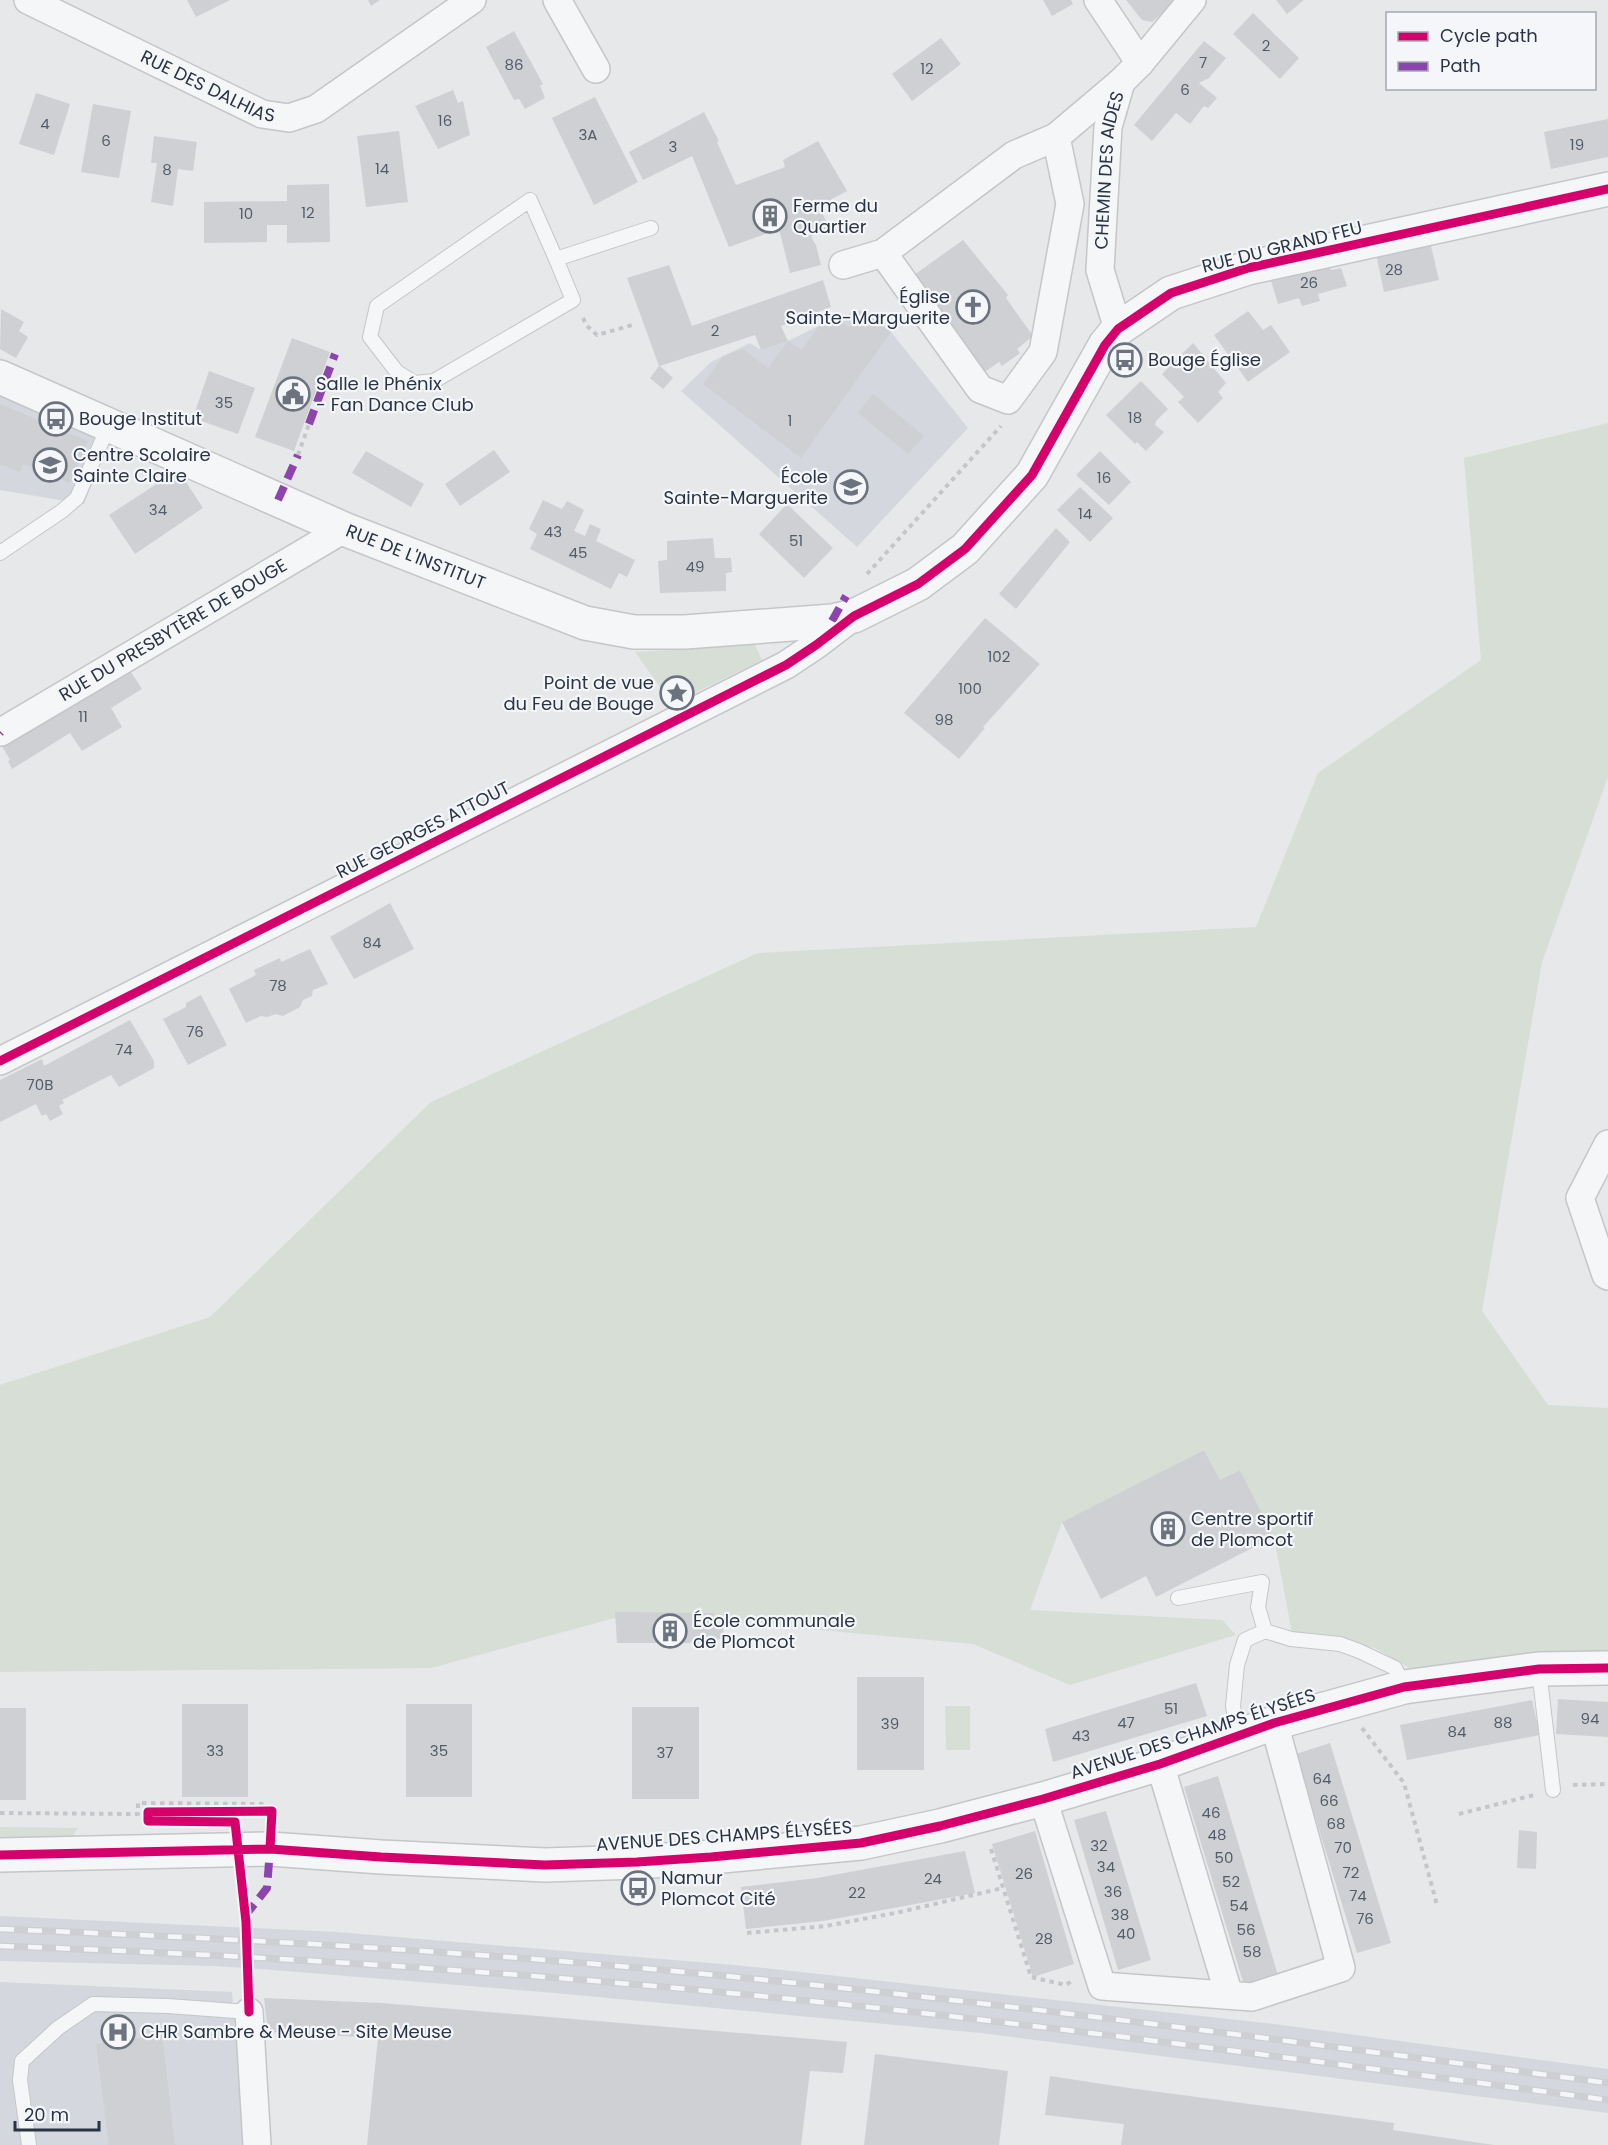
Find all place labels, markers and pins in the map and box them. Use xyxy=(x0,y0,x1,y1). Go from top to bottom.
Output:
place label: Ferme du Quartier xyxy=(793,193,878,239)
building icon: Ferme du Quartier xyxy=(752,198,788,234)
place label: Église Sainte-Marguerite xyxy=(786,284,950,330)
church icon: Église Sainte-Marguerite xyxy=(955,289,991,325)
bus stop icon: Bouge Église xyxy=(1107,342,1143,378)
place label: Bouge Église xyxy=(1148,347,1261,372)
place label: Salle le Phénix - Fan Dance Club xyxy=(316,371,474,417)
public building icon: Salle le Phénix - Fan Dance Club xyxy=(275,376,311,412)
bus stop icon: Bouge Institut xyxy=(38,401,74,437)
place label: Bouge Institut xyxy=(79,406,202,431)
place label: Centre Scolaire Sainte Claire xyxy=(73,442,211,488)
school or university icon: Centre Scolaire Sainte Claire xyxy=(32,447,68,483)
place label: École Sainte-Marguerite xyxy=(664,464,828,510)
school or university icon: École Sainte-Marguerite xyxy=(833,469,869,505)
place label: Point de vue du Feu de Bouge xyxy=(503,670,654,716)
place icon: Point de vue du Feu de Bouge xyxy=(659,675,695,711)
place label: Centre sportif de Plomcot xyxy=(1191,1506,1314,1552)
building icon: Centre sportif de Plomcot xyxy=(1150,1511,1186,1547)
place label: École communale de Plomcot xyxy=(693,1608,855,1654)
building icon: École communale de Plomcot xyxy=(652,1613,688,1649)
place label: Namur Plomcot Cité xyxy=(661,1865,776,1911)
bus stop icon: Namur Plomcot Cité xyxy=(620,1870,656,1906)
hospital icon: CHR Sambre & Meuse - Site Meuse xyxy=(100,2014,136,2050)
place label: CHR Sambre & Meuse - Site Meuse xyxy=(141,2019,452,2044)

